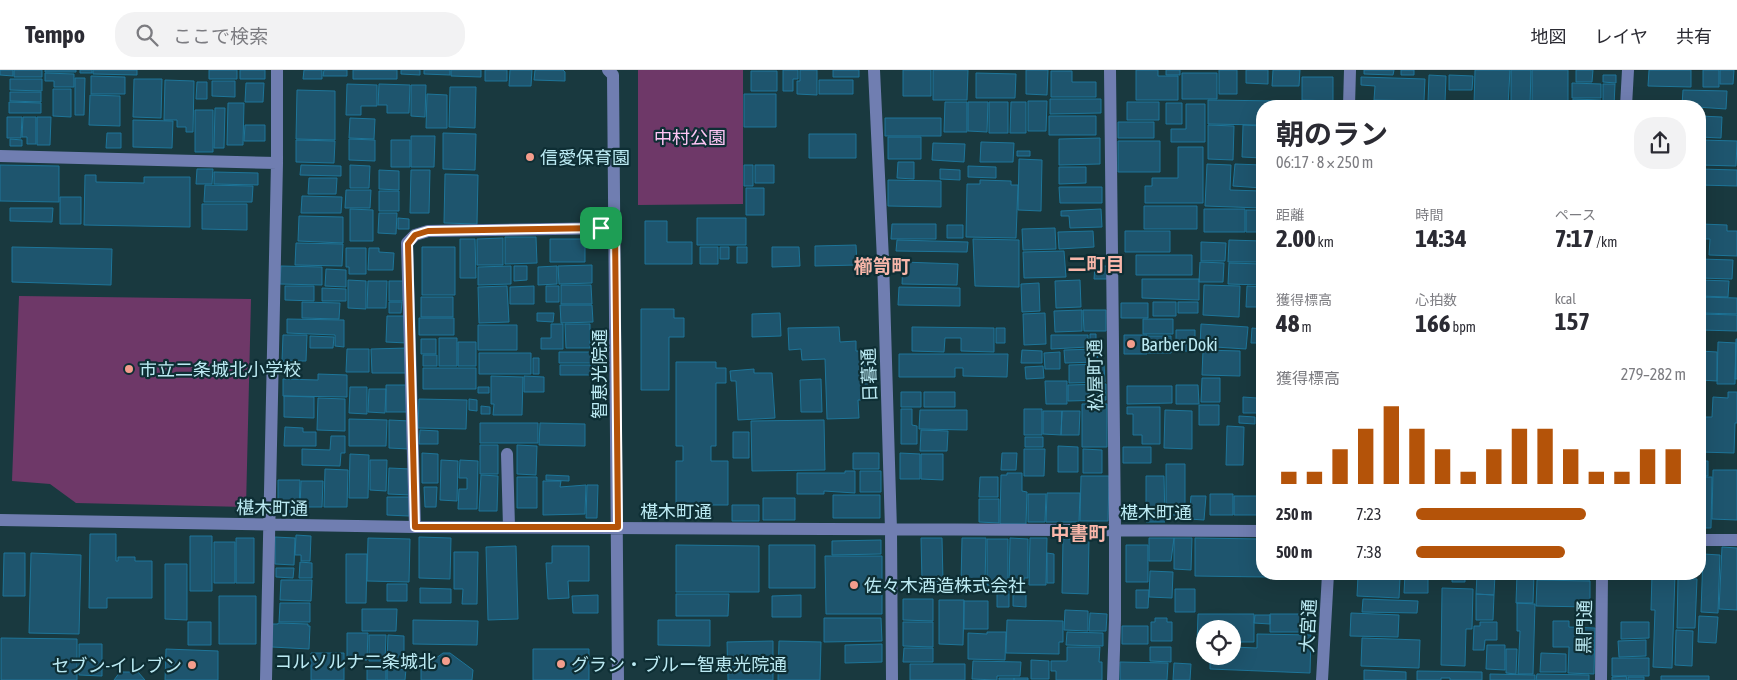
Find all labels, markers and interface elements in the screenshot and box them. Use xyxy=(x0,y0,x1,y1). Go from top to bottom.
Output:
search box xyxy=(115,12,465,57)
text: Tempo xyxy=(25,21,85,48)
icon: search xyxy=(133,21,161,49)
text: ここで検索 xyxy=(173,25,268,47)
text: 地図 xyxy=(1531,26,1567,47)
text: レイヤ xyxy=(1595,26,1648,47)
text: 共有 xyxy=(1676,26,1712,47)
button: share xyxy=(1634,117,1686,169)
text: 朝のラン xyxy=(1276,118,1388,150)
park label: 中村公園 xyxy=(654,127,726,148)
place label: 信愛保育園 xyxy=(540,147,630,168)
marker: 信愛保育園 xyxy=(524,151,536,163)
text: 06:17 · 8 × 250 m xyxy=(1276,153,1373,171)
pin xyxy=(580,207,622,249)
text: 距離 xyxy=(1276,207,1304,223)
text: 時間 xyxy=(1415,207,1443,223)
text: ペース xyxy=(1555,207,1596,223)
icon: arrive xyxy=(587,214,615,242)
text: 2.00 xyxy=(1276,224,1316,252)
text: 14:34 xyxy=(1415,224,1467,252)
text: 7:17 xyxy=(1555,224,1594,252)
text: km xyxy=(1316,234,1334,250)
text: /km xyxy=(1594,234,1617,250)
district label: 二町目 xyxy=(1067,253,1125,275)
district label: 櫛笥町 xyxy=(853,255,911,277)
text: kcal xyxy=(1555,291,1576,307)
text: 獲得標高 xyxy=(1276,292,1332,308)
text: 心拍数 xyxy=(1415,292,1457,308)
text: 157 xyxy=(1555,307,1590,335)
text: 48 xyxy=(1276,309,1300,337)
text: 166 xyxy=(1415,309,1451,337)
text: m xyxy=(1300,319,1312,335)
text: bpm xyxy=(1451,319,1476,335)
street label: 智恵光院通 xyxy=(589,329,610,419)
place label: Barber Doki xyxy=(1141,334,1218,355)
marker: Barber Doki xyxy=(1125,338,1137,350)
street label: 松屋町通 xyxy=(1084,339,1106,411)
street label: 日暮通 xyxy=(858,348,880,402)
place label: 市立二条城北小学校 xyxy=(139,359,301,380)
marker: 市立二条城北小学校 xyxy=(123,363,135,375)
text: 279–282 m xyxy=(1621,365,1686,383)
text: 獲得標高 xyxy=(1276,369,1340,387)
street label: 椹木町通 xyxy=(236,497,308,519)
street label: 椹木町通 xyxy=(640,501,712,522)
street label: 椹木町通 xyxy=(1120,502,1192,523)
text: 250 m xyxy=(1276,505,1312,523)
text: 7:23 xyxy=(1356,505,1381,523)
district label: 中書町 xyxy=(1050,522,1108,544)
text: 500 m xyxy=(1276,543,1312,561)
text: 7:38 xyxy=(1356,543,1381,561)
place label: 佐々木酒造株式会社 xyxy=(864,575,1026,596)
marker: 佐々木酒造株式会社 xyxy=(848,579,860,591)
street label: 大宮通 xyxy=(1296,598,1320,654)
street label: 黒門通 xyxy=(1573,600,1595,654)
map controls xyxy=(1196,620,1241,665)
button: locate xyxy=(1196,620,1241,665)
place label: コルソルナ二条城北 xyxy=(274,651,436,672)
place label: グラン・ブルー智恵光院通 xyxy=(571,654,787,675)
place label: セブン-イレブン xyxy=(52,655,182,676)
marker: コルソルナ二条城北 xyxy=(440,655,452,667)
marker: グラン・ブルー智恵光院通 xyxy=(555,658,567,670)
marker: セブン-イレブン xyxy=(186,659,198,671)

